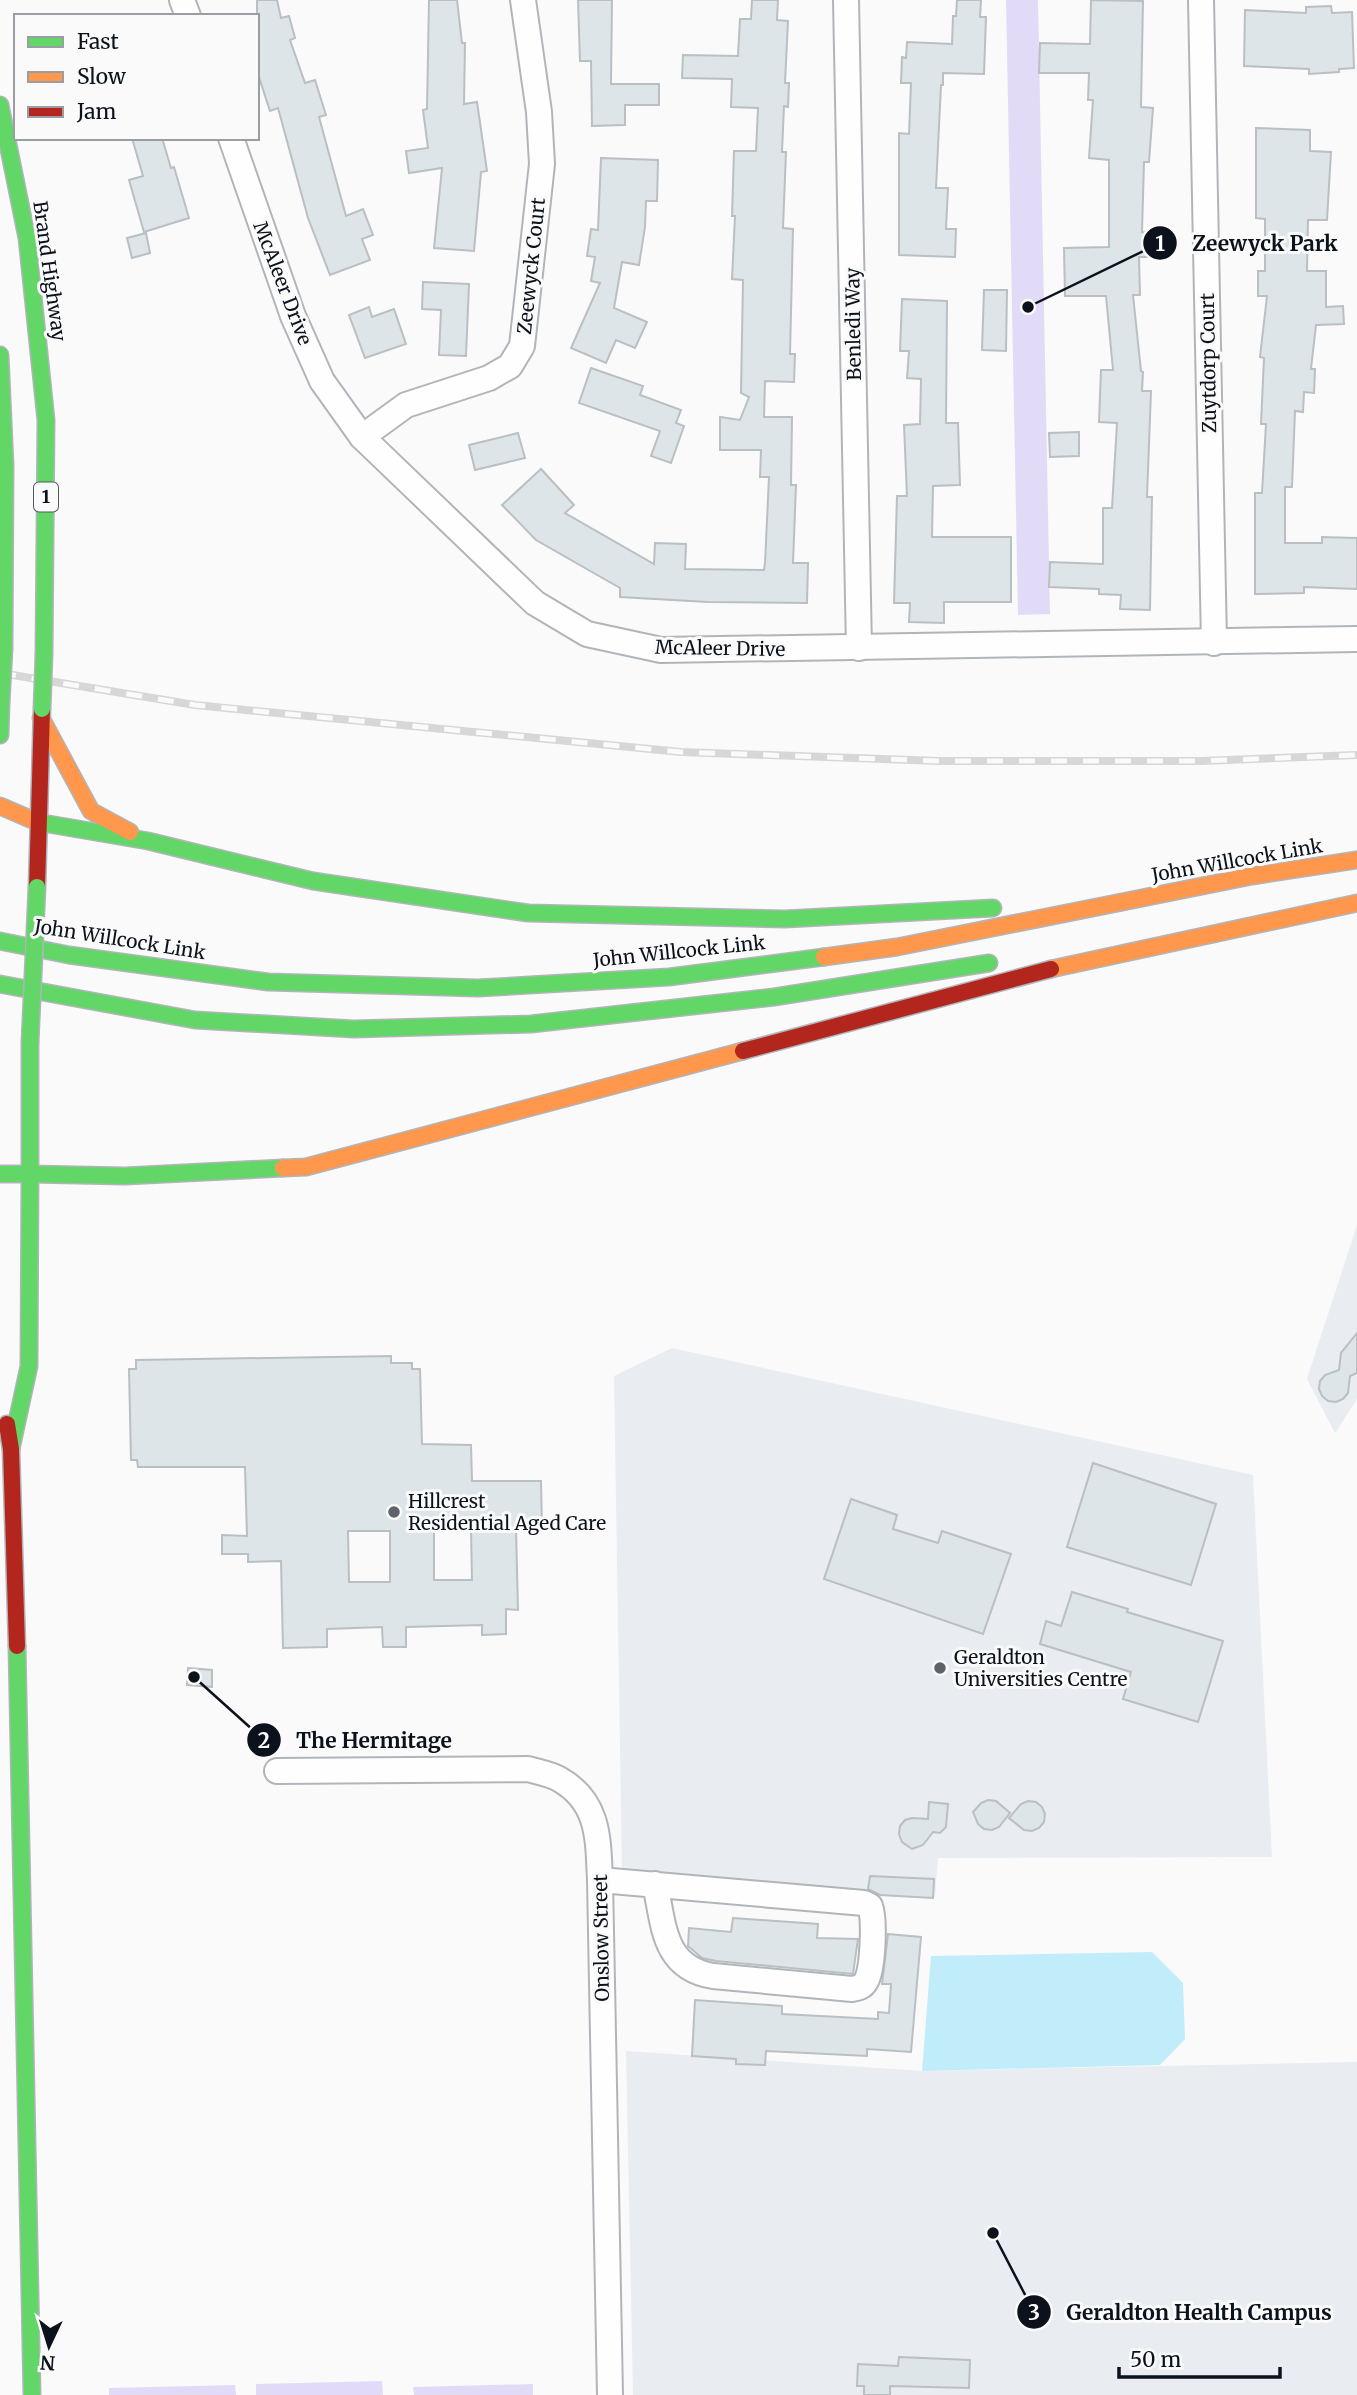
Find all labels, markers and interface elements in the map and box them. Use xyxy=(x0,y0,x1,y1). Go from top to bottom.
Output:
legend xyxy=(14,14,259,140)
text: Fast xyxy=(77,28,119,55)
text: Slow xyxy=(77,63,126,90)
text: Jam xyxy=(76,98,116,125)
street label: Zeewyck Court xyxy=(512,196,550,336)
street label: Brand Highway xyxy=(28,199,72,343)
street label: McAleer Drive xyxy=(248,218,318,348)
callout: Zeewyck Park xyxy=(1143,222,1351,264)
text: 1 xyxy=(1155,230,1165,257)
text: Zeewyck Park xyxy=(1192,230,1338,257)
street label: Benledi Way xyxy=(840,267,866,381)
street label: Zuytdorp Court xyxy=(1195,292,1221,433)
road number: 1 xyxy=(34,482,58,512)
street label: McAleer Drive xyxy=(655,635,785,661)
street label: John Willcock Link xyxy=(1149,833,1324,887)
street label: John Willcock Link xyxy=(32,913,207,964)
street label: John Willcock Link xyxy=(591,930,766,972)
place label: Hillcrest Residential Aged Care xyxy=(408,1489,606,1535)
marker: Hillcrest Residential Aged Care xyxy=(386,1504,402,1520)
place label: Geraldton Universities Centre xyxy=(954,1645,1128,1691)
marker: Geraldton Universities Centre xyxy=(932,1660,948,1676)
callout: The Hermitage xyxy=(247,1719,466,1761)
text: 2 xyxy=(258,1727,270,1754)
text: The Hermitage xyxy=(296,1727,452,1754)
street label: Onslow Street xyxy=(588,1874,614,2002)
callout: Geraldton Health Campus xyxy=(1017,2291,1346,2333)
text: 3 xyxy=(1028,2299,1040,2326)
text: Geraldton Health Campus xyxy=(1066,2299,1332,2326)
north arrow xyxy=(14,2311,84,2381)
scale bar xyxy=(1119,2336,1280,2380)
text: 50 m xyxy=(1130,2346,1181,2373)
text: N xyxy=(39,2350,56,2375)

